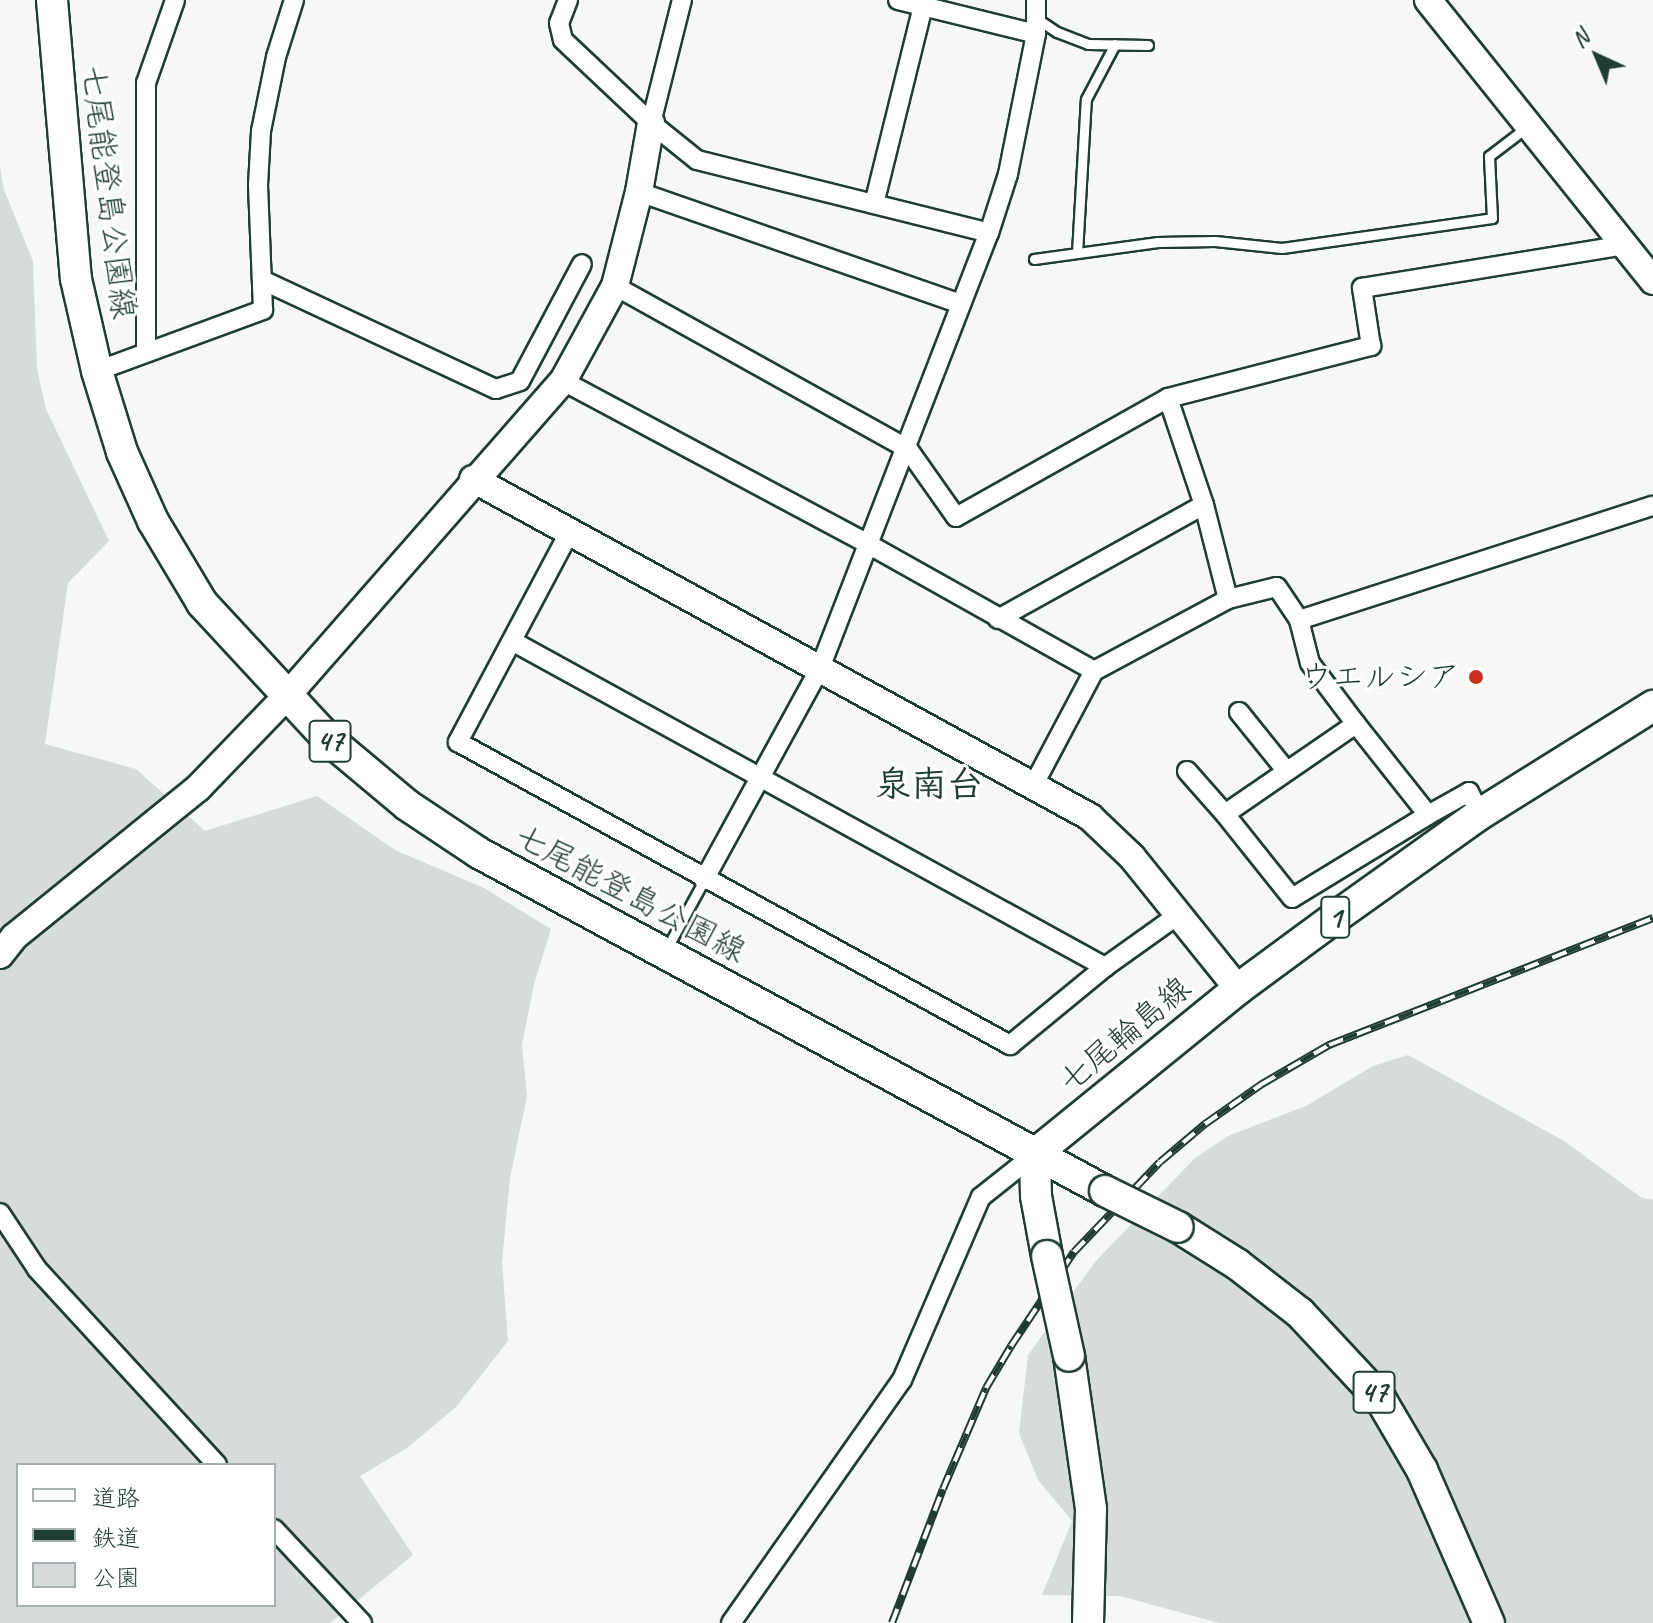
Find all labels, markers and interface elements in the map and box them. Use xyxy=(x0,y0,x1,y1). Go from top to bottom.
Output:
north arrow xyxy=(1557,16,1637,96)
text: N xyxy=(1566,24,1595,54)
street label: 七尾能登島公園線 xyxy=(73,63,143,321)
place label: ウエルシア xyxy=(1300,658,1460,696)
marker: ウエルシア xyxy=(1467,668,1485,686)
road number: 47 xyxy=(308,715,352,767)
district label: 泉南台 xyxy=(875,763,983,807)
street label: 七尾能登島公園線 xyxy=(508,817,752,971)
road number: 1 xyxy=(1319,891,1351,943)
street label: 七尾輪島線 xyxy=(1051,969,1199,1101)
road number: 47 xyxy=(1352,1366,1396,1418)
legend xyxy=(16,1463,276,1607)
text: 道路 xyxy=(92,1483,140,1513)
text: 鉄道 xyxy=(92,1523,140,1553)
text: 公園 xyxy=(92,1563,140,1593)

